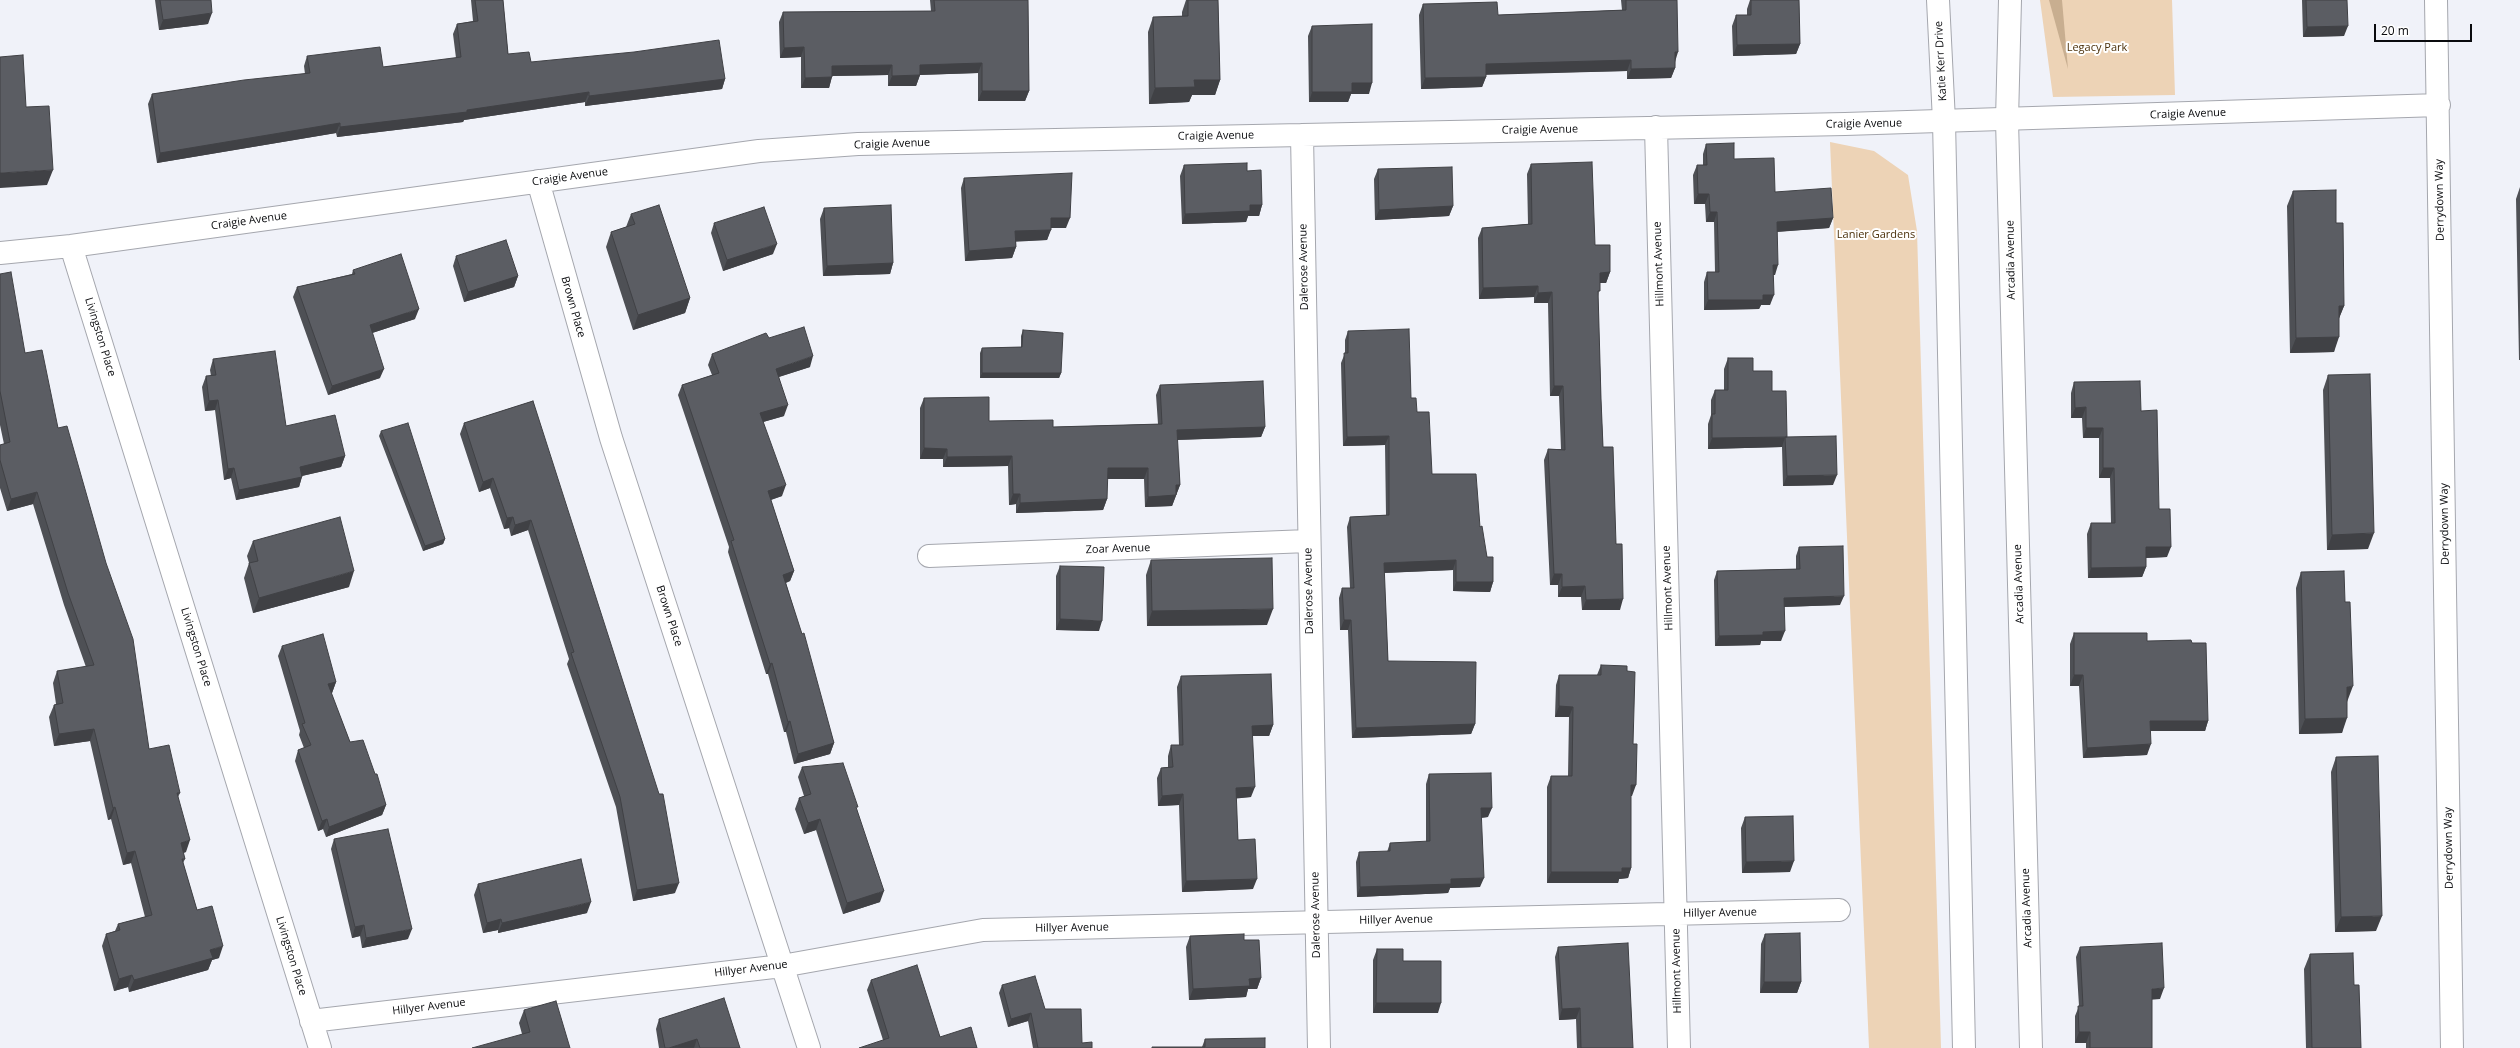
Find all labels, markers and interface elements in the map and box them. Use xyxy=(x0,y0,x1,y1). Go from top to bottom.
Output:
scale bar xyxy=(2376,16,2474,42)
street label: Katie Kerr Drive xyxy=(1932,21,1950,101)
text: 20 m xyxy=(2381,22,2409,39)
park label: Legacy Park xyxy=(2067,41,2127,55)
street label: Craigie Avenue xyxy=(2150,106,2226,122)
street label: Craigie Avenue xyxy=(1826,117,1902,131)
street label: Craigie Avenue xyxy=(1502,123,1578,137)
street label: Craigie Avenue xyxy=(1178,129,1254,143)
street label: Craigie Avenue xyxy=(854,136,930,152)
street label: Derrydown Way xyxy=(2433,159,2447,241)
street label: Craigie Avenue xyxy=(531,165,609,189)
street label: Craigie Avenue xyxy=(210,209,288,233)
street label: Arcadia Avenue xyxy=(2004,220,2018,300)
street label: Hillmont Avenue xyxy=(1651,221,1667,307)
street label: Dalerose Avenue xyxy=(1297,224,1311,310)
park label: Lanier Gardens xyxy=(1837,228,1915,242)
street label: Brown Place xyxy=(558,275,588,339)
street label: Livingston Place xyxy=(82,296,118,378)
street label: Derrydown Way xyxy=(2438,483,2452,565)
street label: Zoar Avenue xyxy=(1085,541,1151,557)
street label: Arcadia Avenue xyxy=(2011,544,2027,624)
street label: Hillmont Avenue xyxy=(1660,545,1676,631)
street label: Dalerose Avenue xyxy=(1302,548,1316,634)
street label: Brown Place xyxy=(653,584,685,648)
street label: Livingston Place xyxy=(178,606,214,688)
street label: Derrydown Way xyxy=(2442,807,2456,889)
street label: Arcadia Avenue xyxy=(2019,868,2035,948)
street label: Dalerose Avenue xyxy=(1309,872,1323,958)
street label: Hillyer Avenue xyxy=(1683,906,1757,920)
street label: Hillyer Avenue xyxy=(1359,913,1433,927)
street label: Livingston Place xyxy=(273,915,309,997)
street label: Hillyer Avenue xyxy=(1035,921,1109,935)
street label: Hillmont Avenue xyxy=(1670,928,1684,1014)
street label: Hillyer Avenue xyxy=(714,958,788,980)
street label: Hillyer Avenue xyxy=(392,996,466,1018)

